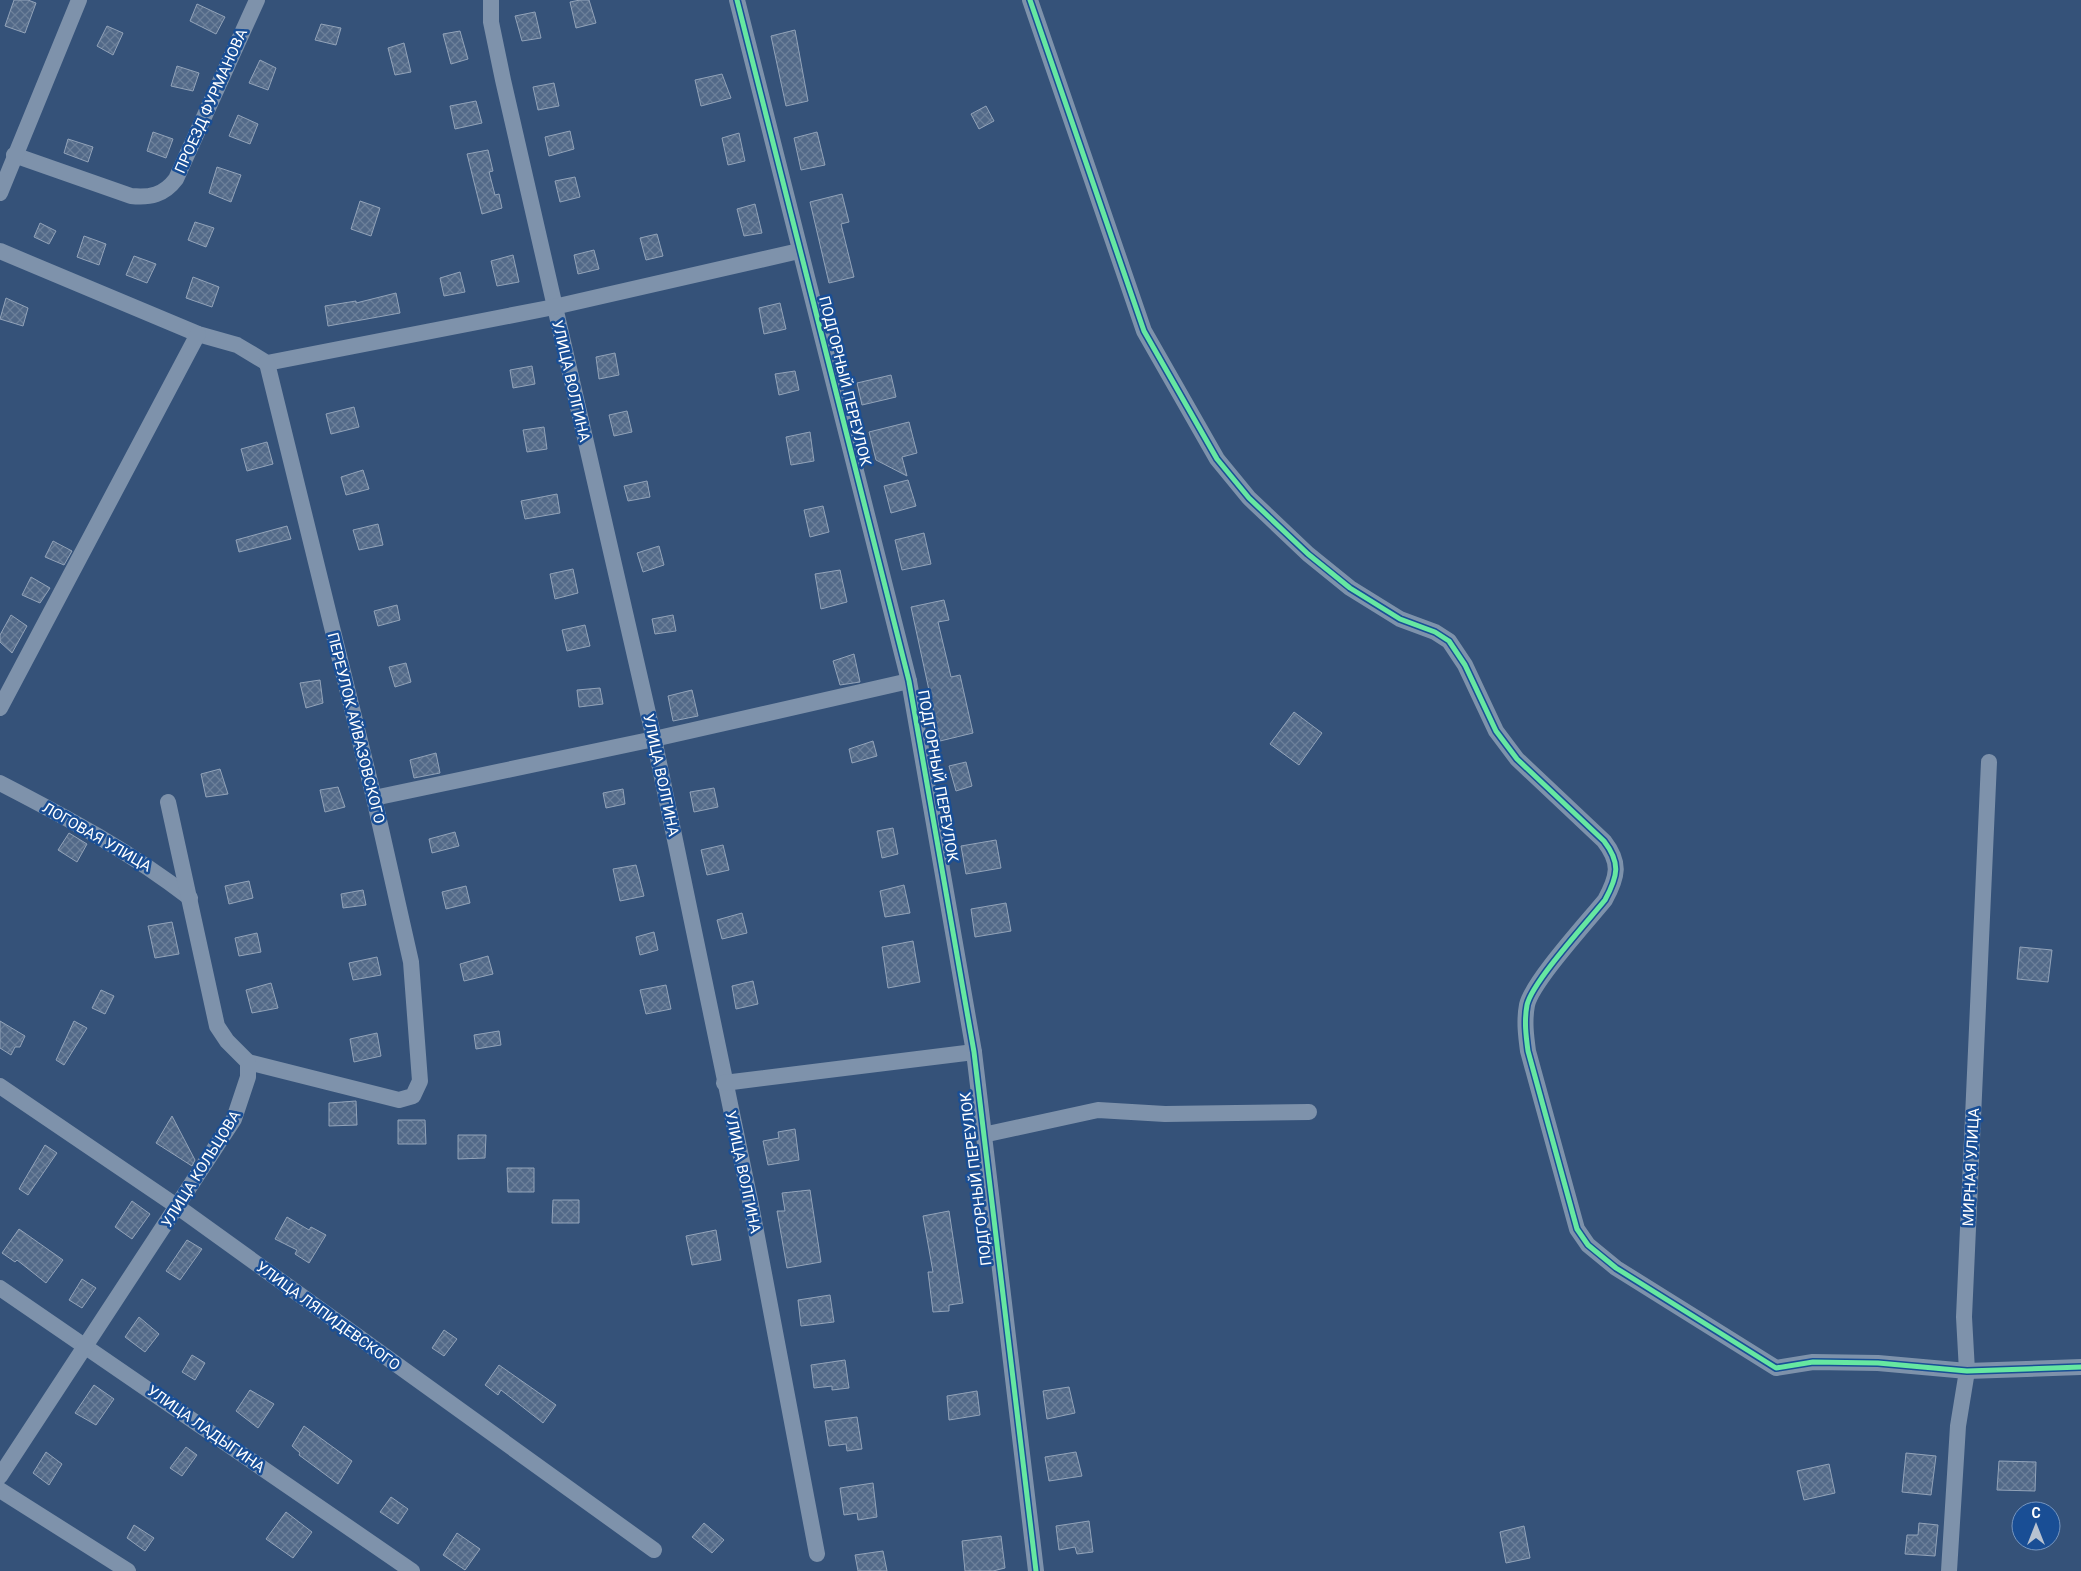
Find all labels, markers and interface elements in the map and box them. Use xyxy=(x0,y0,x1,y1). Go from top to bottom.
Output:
street label: ПРОЕЗД ФУРМАНОВА xyxy=(171,26,251,176)
street label: ПОДГОРНЫЙ ПЕРЕУЛОК xyxy=(815,294,875,468)
street label: УЛИЦА ВОЛГИНА xyxy=(548,318,594,444)
street label: ПЕРЕУЛОК АЙВАЗОВСКОГО xyxy=(324,631,388,825)
street label: ПОДГОРНЫЙ ПЕРЕУЛОК xyxy=(914,688,962,864)
street label: УЛИЦА ВОЛГИНА xyxy=(639,712,683,838)
street label: ЛОГОВАЯ УЛИЦА xyxy=(39,799,155,876)
street label: ПОДГОРНЫЙ ПЕРЕУЛОК xyxy=(956,1091,996,1267)
street label: УЛИЦА КОЛЬЦОВА xyxy=(158,1107,244,1231)
street label: МИРНАЯ УЛИЦА xyxy=(1959,1107,1983,1227)
street label: УЛИЦА ВОЛГИНА xyxy=(721,1109,765,1235)
street label: УЛИЦА ЛЯПИДЕВСКОГО xyxy=(253,1258,403,1374)
street label: УЛИЦА ЛАДЫГИНА xyxy=(144,1382,268,1477)
north arrow xyxy=(2011,1501,2061,1551)
text: С xyxy=(2031,1505,2041,1521)

